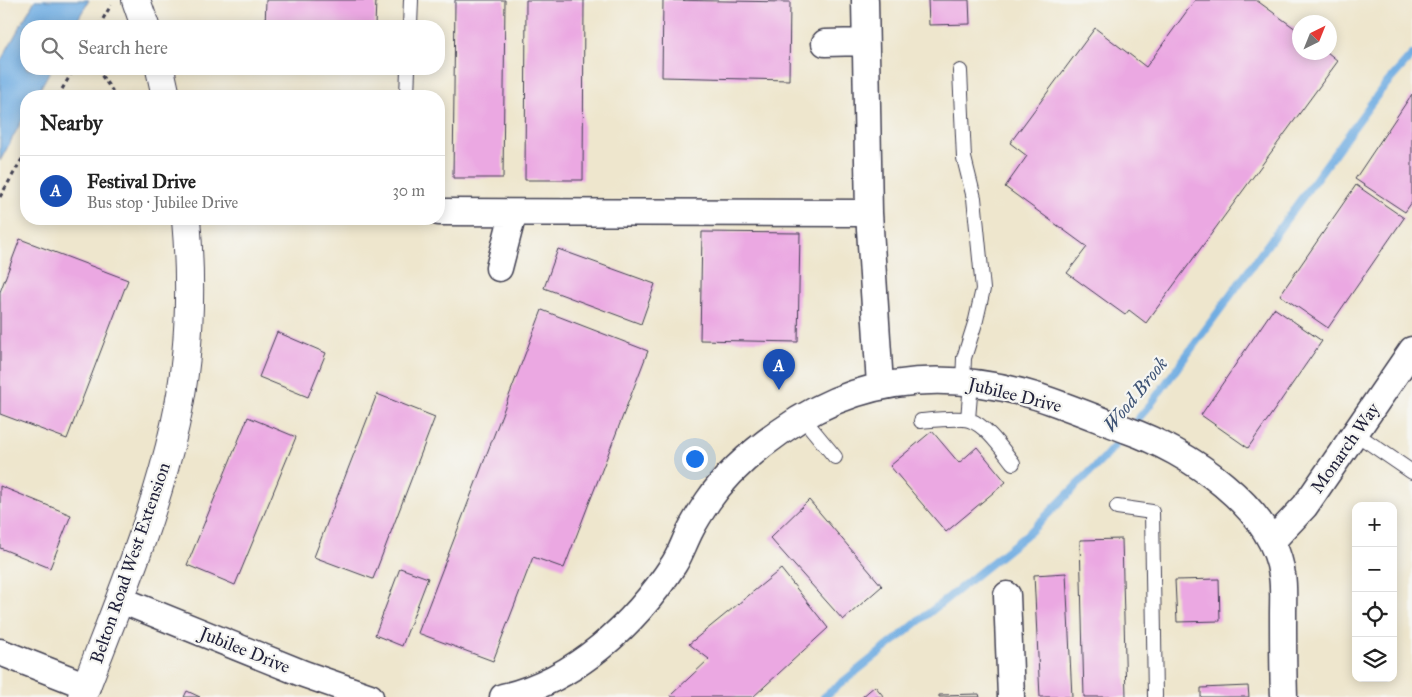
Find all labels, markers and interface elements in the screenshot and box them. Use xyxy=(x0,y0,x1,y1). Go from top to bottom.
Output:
north arrow xyxy=(1292,15,1337,60)
search box xyxy=(20,20,445,75)
icon: search xyxy=(38,34,66,62)
text: Search here xyxy=(78,36,168,59)
text: Nearby xyxy=(40,110,103,136)
text: Festival Drive xyxy=(87,170,196,193)
text: A xyxy=(51,181,61,200)
text: 30 m xyxy=(392,181,425,200)
text: Bus stop · Jubilee Drive xyxy=(87,193,238,212)
pin: A xyxy=(763,349,795,390)
water label: Wood Brook xyxy=(1098,352,1173,436)
street label: Jubilee Drive xyxy=(964,372,1064,418)
street label: Monarch Way xyxy=(1306,398,1384,497)
your location xyxy=(682,446,708,472)
street label: Belton Road West Extension xyxy=(85,459,175,666)
map controls xyxy=(1352,502,1397,682)
button: + xyxy=(1352,502,1397,547)
button: − xyxy=(1352,547,1397,592)
button: locate xyxy=(1352,592,1397,637)
street label: Jubilee Drive xyxy=(194,621,293,679)
button: layers xyxy=(1352,637,1397,682)

